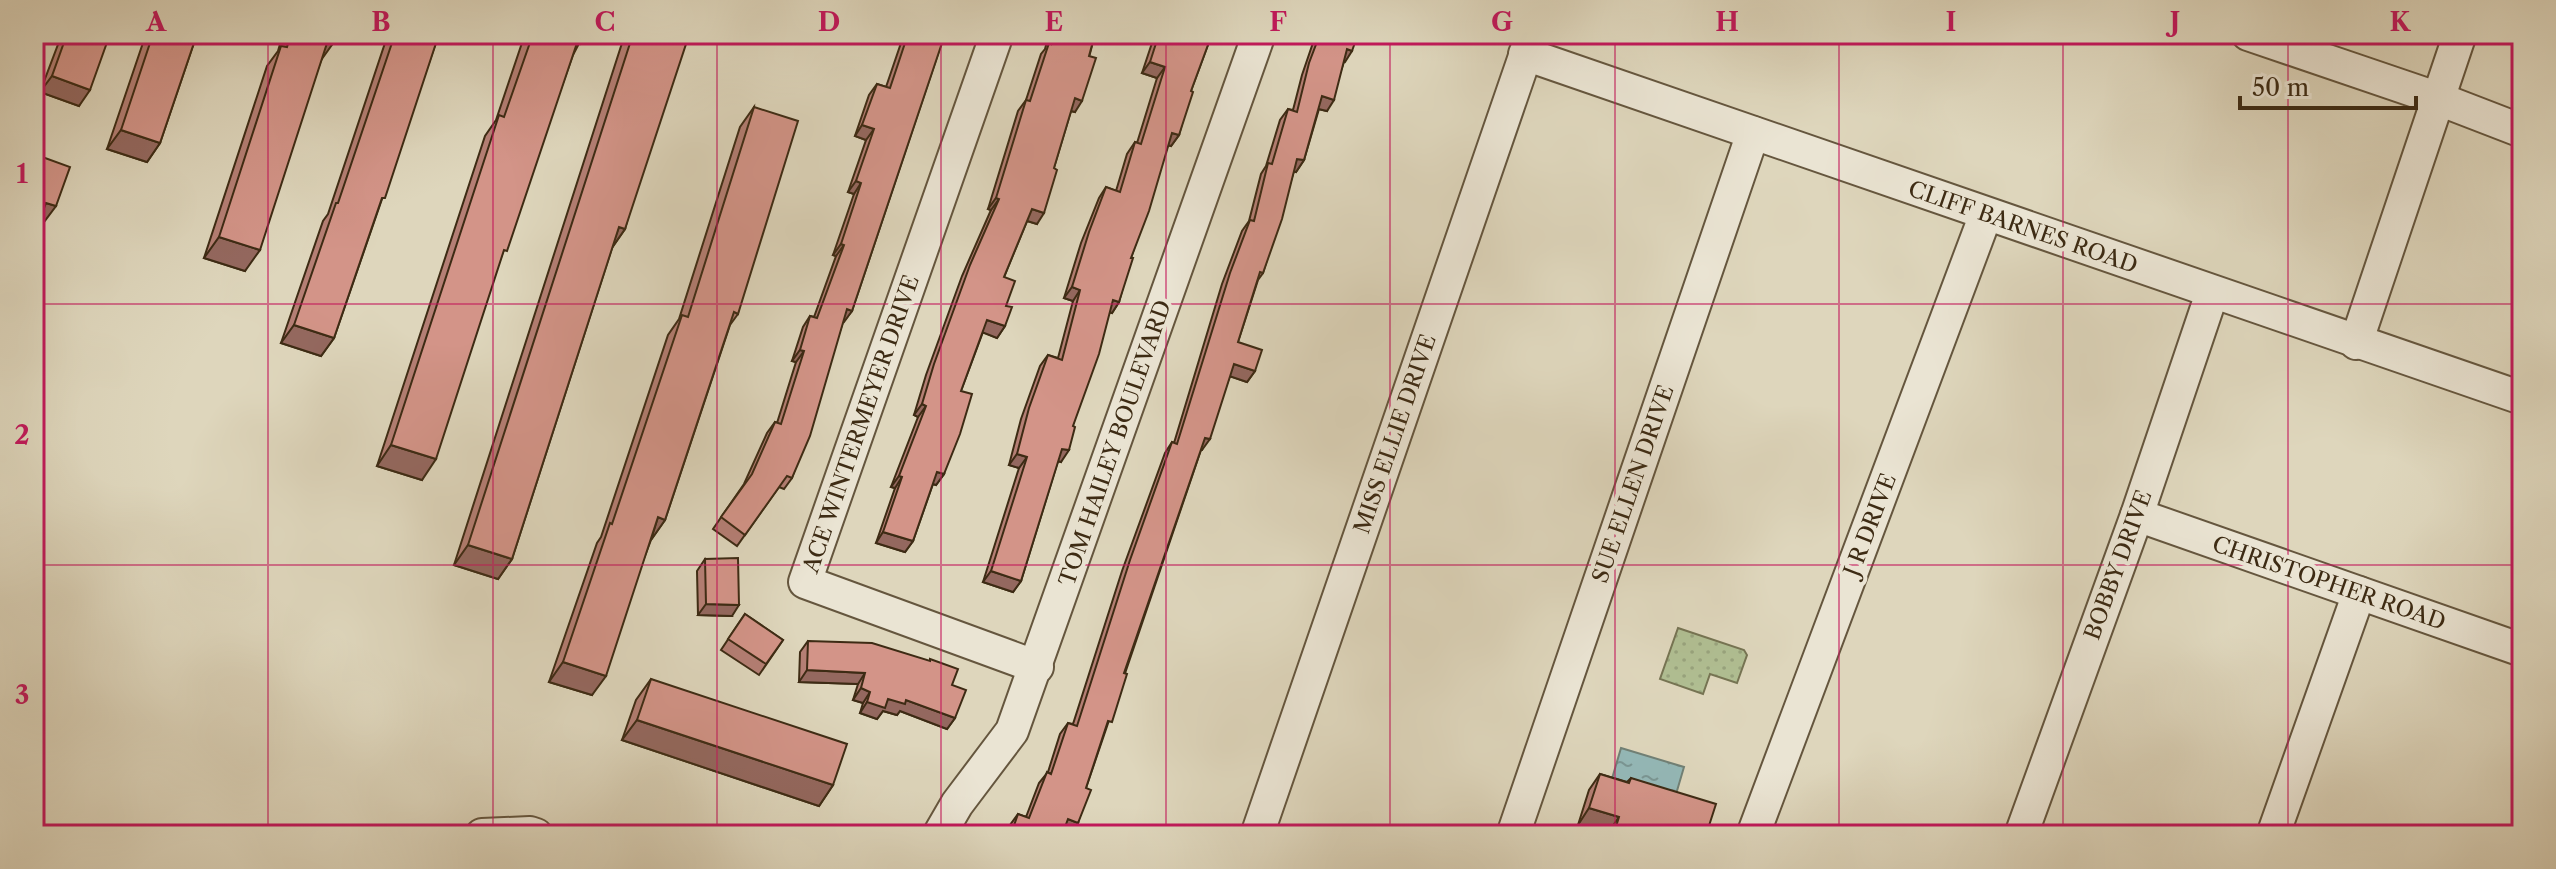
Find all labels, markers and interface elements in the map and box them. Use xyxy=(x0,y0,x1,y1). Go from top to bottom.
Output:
text: A xyxy=(145,6,167,38)
text: B xyxy=(371,6,391,38)
text: C xyxy=(595,6,615,38)
text: D xyxy=(818,6,840,38)
text: E xyxy=(1045,6,1063,38)
text: F xyxy=(1269,6,1287,38)
text: G xyxy=(1491,6,1513,38)
text: H xyxy=(1715,6,1739,38)
text: I xyxy=(1946,6,1956,38)
text: J xyxy=(2166,6,2180,38)
text: K xyxy=(2390,6,2412,38)
scale bar xyxy=(2240,60,2416,110)
text: 50 m xyxy=(2252,73,2309,102)
text: 1 xyxy=(16,158,28,190)
street label: CLIFF BARNES ROAD xyxy=(1905,175,2141,279)
street label: ACE WINTERMEYER DRIVE xyxy=(797,272,925,577)
street label: TOM HAILEY BOULEVARD xyxy=(1053,296,1177,590)
street label: MISS ELLIE DRIVE xyxy=(1348,331,1442,537)
street label: SUE ELLEN DRIVE xyxy=(1586,382,1680,586)
text: 2 xyxy=(14,419,30,451)
street label: J R DRIVE xyxy=(1837,470,1902,583)
street label: BOBBY DRIVE xyxy=(2078,487,2158,643)
street label: CHRISTOPHER ROAD xyxy=(2209,530,2449,636)
text: 3 xyxy=(15,679,29,711)

